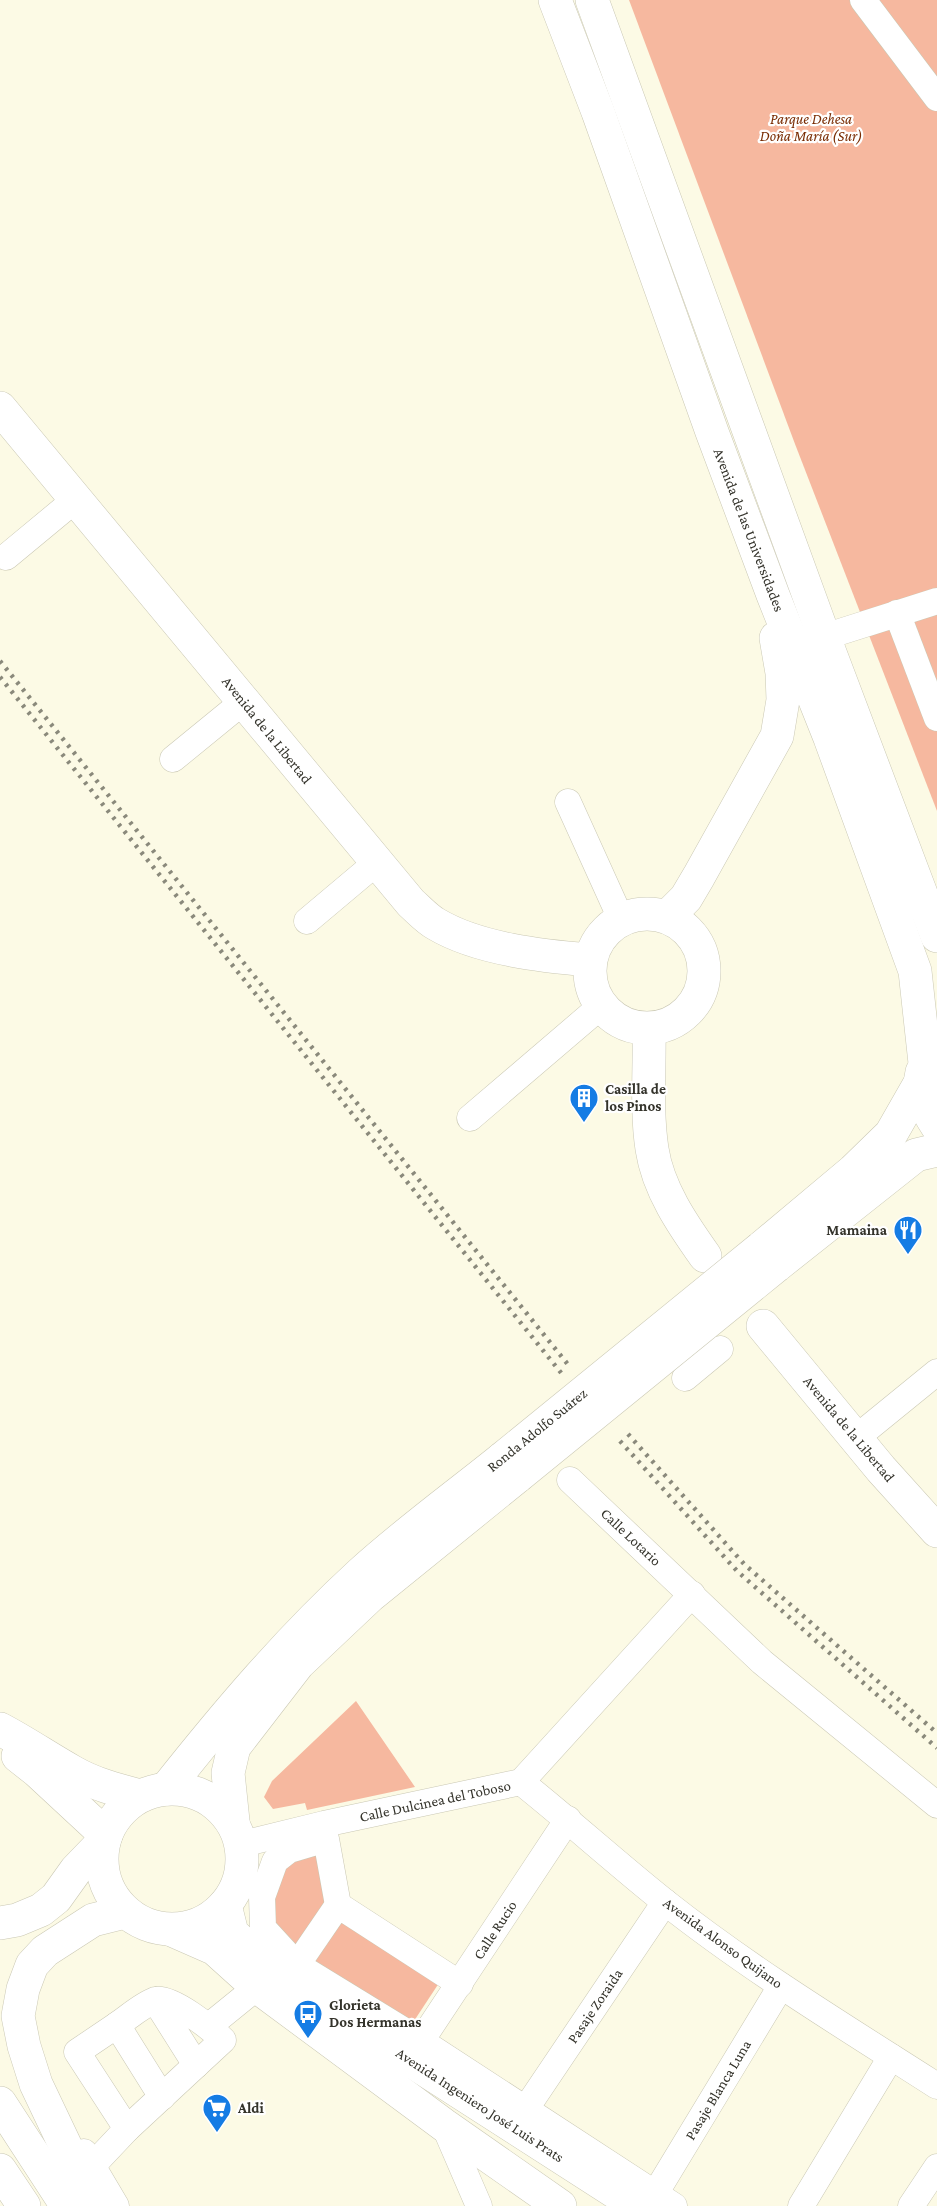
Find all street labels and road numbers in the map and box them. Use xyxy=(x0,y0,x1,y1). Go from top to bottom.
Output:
street label: Avenida de las Universidades xyxy=(710,446,788,614)
street label: Avenida de la Libertad xyxy=(219,673,315,787)
street label: Avenida de la Libertad xyxy=(800,1373,898,1485)
street label: Ronda Adolfo Suárez xyxy=(484,1385,590,1475)
street label: Calle Lotario xyxy=(598,1505,664,1569)
street label: Calle Dulcinea del Toboso xyxy=(358,1777,512,1825)
street label: Avenida Alonso Quijano xyxy=(660,1894,786,1992)
street label: Calle Rucio xyxy=(470,1898,520,1962)
street label: Pasaje Zoraida xyxy=(564,1966,627,2047)
street label: Pasaje Blanca Luna xyxy=(682,2037,755,2143)
street label: Avenida Ingeniero José Luis Prats xyxy=(393,2045,567,2166)

